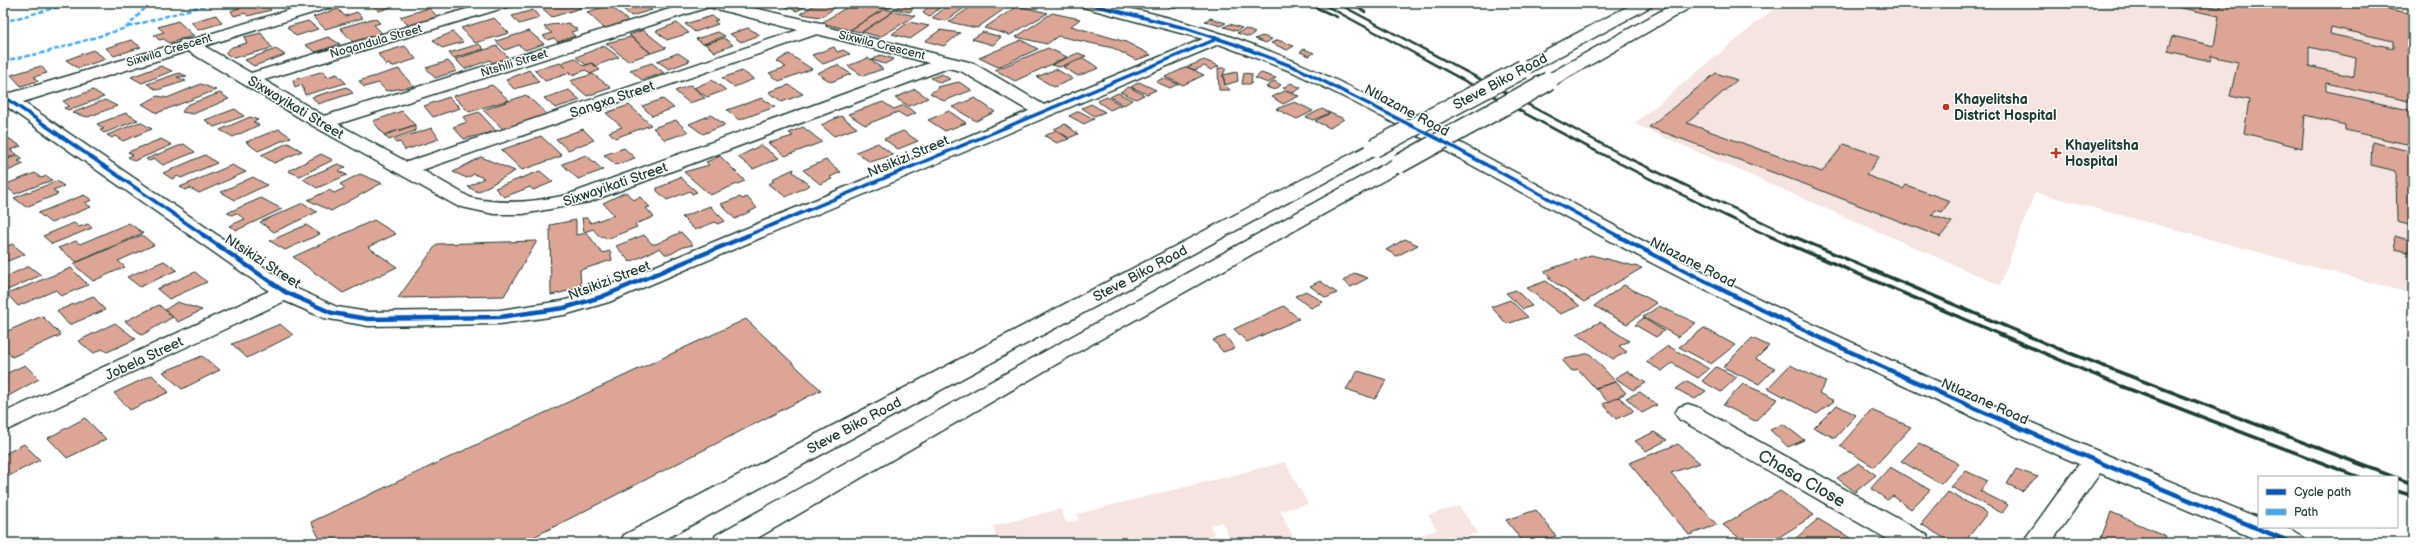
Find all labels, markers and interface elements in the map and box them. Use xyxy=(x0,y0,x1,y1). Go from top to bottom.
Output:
street label: Noqandula Street xyxy=(328,21,424,62)
street label: Sixwila Crescent xyxy=(837,27,927,64)
street label: Sixwila Crescent xyxy=(124,30,214,71)
street label: Ntshili Street xyxy=(479,46,550,81)
street label: Steve Biko Road xyxy=(1450,49,1550,113)
street label: Sixwayikati Street xyxy=(245,72,348,143)
street label: Sangxa Street xyxy=(568,77,657,122)
street label: Ntlazane Road xyxy=(1361,81,1452,140)
place label: Khayelitsha District Hospital xyxy=(1954,91,2057,124)
marker: Khayelitsha District Hospital xyxy=(1941,102,1951,112)
street label: Ntsikizi Street xyxy=(865,131,952,181)
place label: Khayelitsha Hospital xyxy=(2065,137,2139,170)
marker: Khayelitsha Hospital xyxy=(2050,147,2062,159)
street label: Sixwayikati Street xyxy=(561,158,670,210)
street label: Ntsikizi Street xyxy=(222,231,304,293)
street label: Ntlazane Road xyxy=(1647,234,1739,291)
street label: Steve Biko Road xyxy=(1090,241,1190,305)
street label: Ntsikizi Street xyxy=(566,257,653,304)
street label: Jobela Street xyxy=(103,333,187,384)
street label: Ntlazane Road xyxy=(1938,375,2031,428)
street label: Steve Biko Road xyxy=(804,393,904,457)
street label: Chasa Close xyxy=(1754,446,1849,512)
legend xyxy=(2258,476,2398,528)
text: Cycle path xyxy=(2294,485,2351,500)
text: Path xyxy=(2294,505,2319,520)

